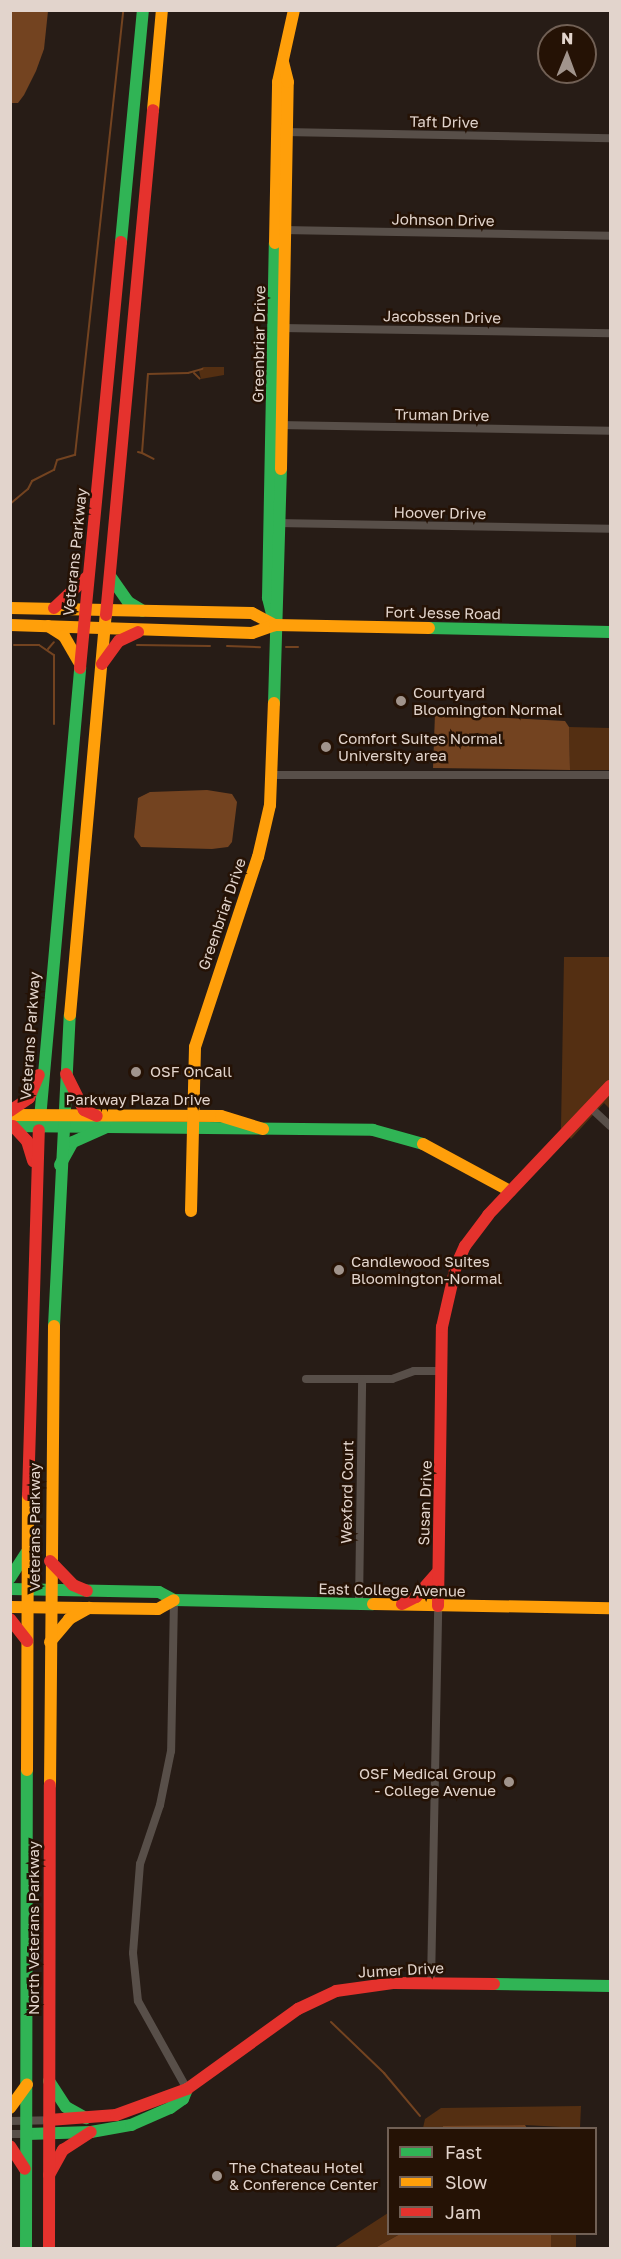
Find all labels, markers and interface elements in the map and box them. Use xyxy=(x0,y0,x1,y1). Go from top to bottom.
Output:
north arrow xyxy=(537,24,597,84)
text: N xyxy=(561,28,574,48)
street label: Taft Drive xyxy=(409,112,479,132)
street label: Johnson Drive xyxy=(391,210,495,230)
street label: Greenbriar Drive xyxy=(249,285,269,403)
street label: Jacobssen Drive xyxy=(383,307,501,327)
street label: Truman Drive xyxy=(394,405,490,425)
street label: Veterans Parkway xyxy=(59,487,91,617)
street label: Hoover Drive xyxy=(394,503,486,523)
street label: Fort Jesse Road xyxy=(385,603,501,623)
place label: Courtyard Bloomington Normal xyxy=(413,683,562,718)
marker: Courtyard Bloomington Normal xyxy=(394,694,408,708)
place label: Comfort Suites Normal University area xyxy=(338,729,503,764)
marker: Comfort Suites Normal University area xyxy=(319,740,333,754)
street label: Greenbriar Drive xyxy=(194,856,250,972)
street label: Veterans Parkway xyxy=(17,971,43,1101)
marker: OSF OnCall xyxy=(127,1063,145,1081)
place label: OSF OnCall xyxy=(150,1063,232,1081)
street label: Parkway Plaza Drive xyxy=(66,1091,210,1109)
place label: Candlewood Suites Bloomington-Normal xyxy=(351,1252,502,1287)
marker: Candlewood Suites Bloomington-Normal xyxy=(332,1263,346,1277)
street label: Wexford Court xyxy=(337,1440,357,1544)
street label: Susan Drive xyxy=(415,1460,435,1546)
street label: Veterans Parkway xyxy=(26,1463,44,1591)
street label: East College Avenue xyxy=(318,1580,466,1600)
place label: OSF Medical Group - College Avenue xyxy=(359,1764,496,1799)
marker: OSF Medical Group - College Avenue xyxy=(500,1773,518,1791)
street label: North Veterans Parkway xyxy=(25,1841,43,2015)
street label: Jumer Drive xyxy=(358,1959,444,1981)
legend xyxy=(387,2127,597,2235)
text: Fast xyxy=(445,2141,482,2163)
place label: The Chateau Hotel & Conference Center xyxy=(229,2158,378,2193)
marker: The Chateau Hotel & Conference Center xyxy=(210,2169,224,2183)
text: Slow xyxy=(445,2171,487,2193)
text: Jam xyxy=(445,2201,481,2223)

